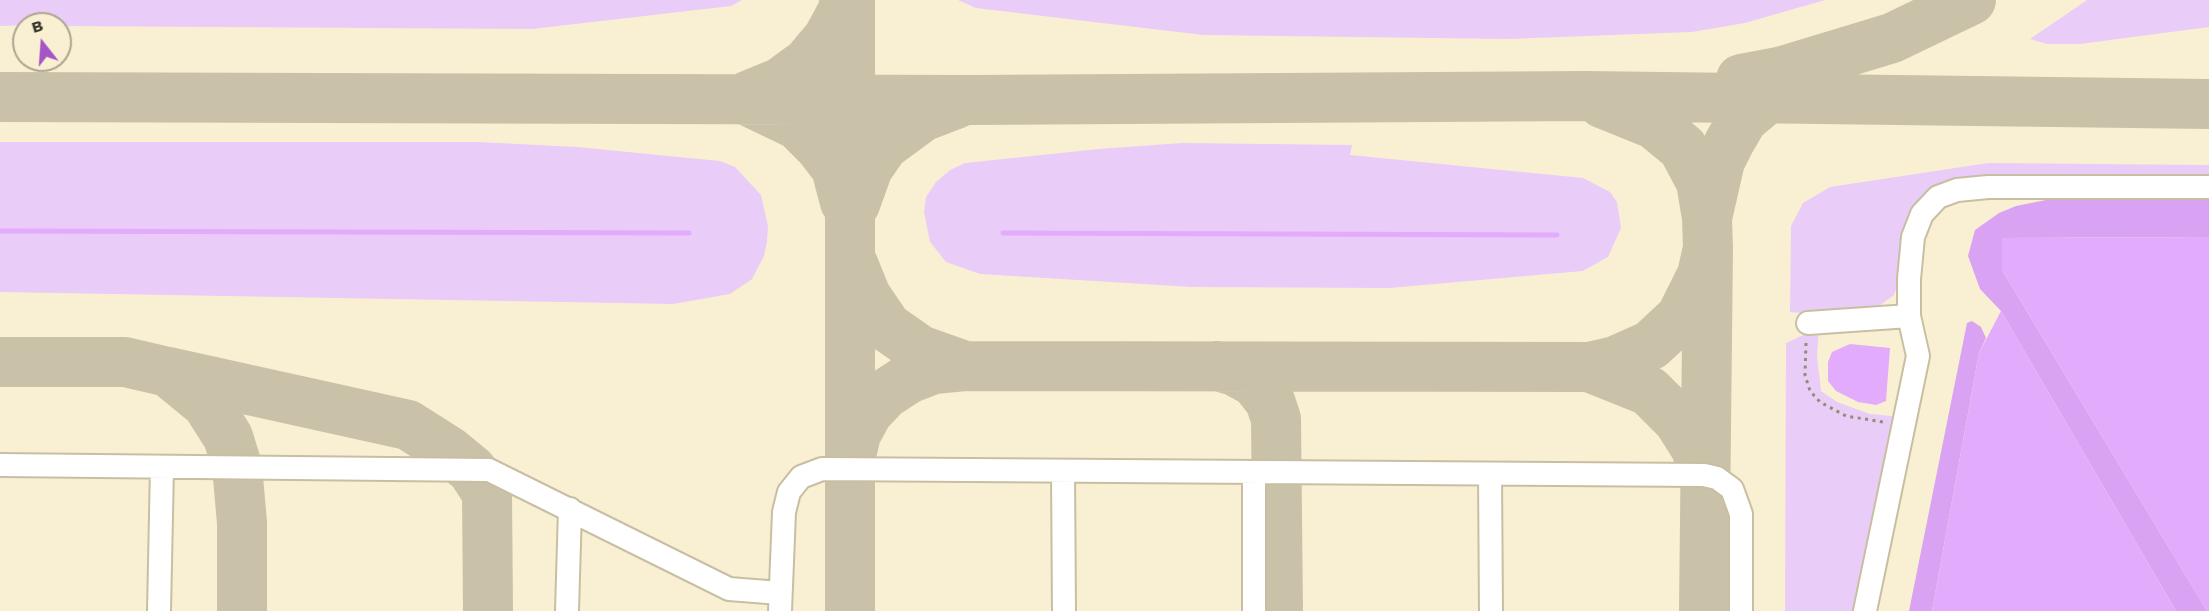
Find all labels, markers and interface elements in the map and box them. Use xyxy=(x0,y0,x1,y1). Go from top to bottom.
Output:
north arrow xyxy=(12,12,72,72)
text: B xyxy=(29,16,45,37)

